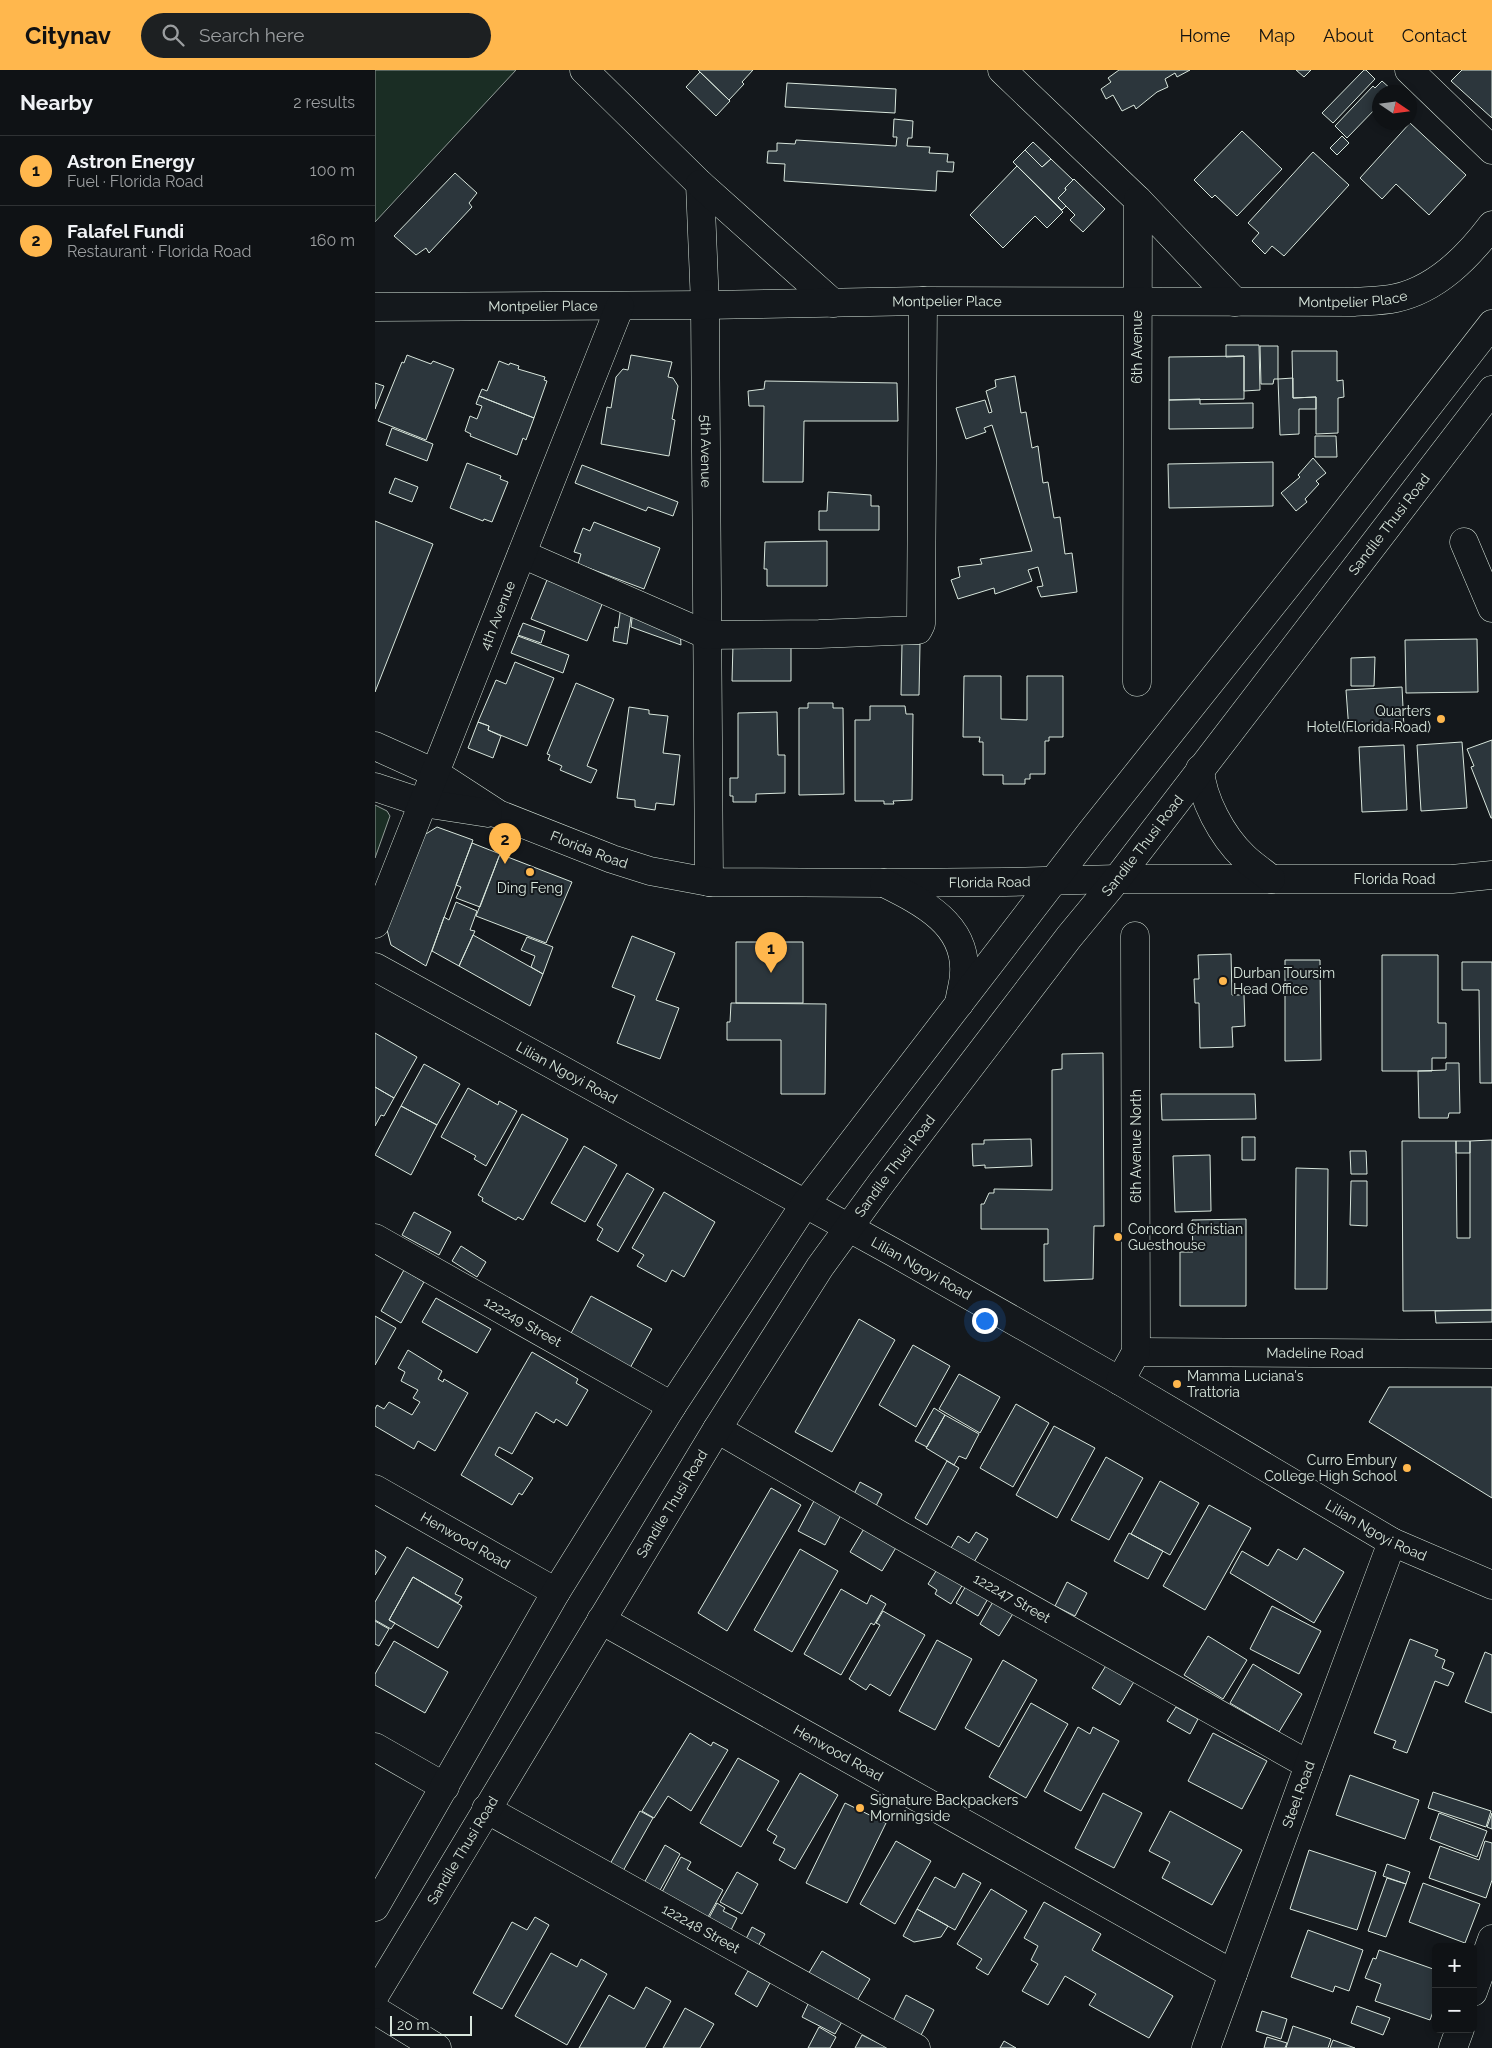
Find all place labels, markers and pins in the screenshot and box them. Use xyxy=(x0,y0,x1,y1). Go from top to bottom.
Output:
place label: Quarters Hotel(Florida Road) xyxy=(1307,703,1431,735)
marker: Quarters Hotel(Florida Road) xyxy=(1435,713,1447,725)
pin: 2 xyxy=(489,823,521,864)
marker: Ding Feng xyxy=(524,866,536,878)
place label: Ding Feng xyxy=(497,880,563,896)
pin: 1 xyxy=(755,932,787,973)
place label: Durban Toursim Head Office xyxy=(1233,965,1335,997)
marker: Durban Toursim Head Office xyxy=(1217,975,1229,987)
place label: Concord Christian Guesthouse xyxy=(1128,1221,1243,1253)
marker: Concord Christian Guesthouse xyxy=(1112,1231,1124,1243)
place label: Mamma Luciana's Trattoria xyxy=(1187,1368,1304,1400)
marker: Mamma Luciana's Trattoria xyxy=(1171,1378,1183,1390)
place label: Curro Embury College High School xyxy=(1264,1452,1397,1484)
marker: Curro Embury College High School xyxy=(1401,1462,1413,1474)
place label: Signature Backpackers Morningside xyxy=(870,1792,1019,1824)
marker: Signature Backpackers Morningside xyxy=(854,1802,866,1814)

